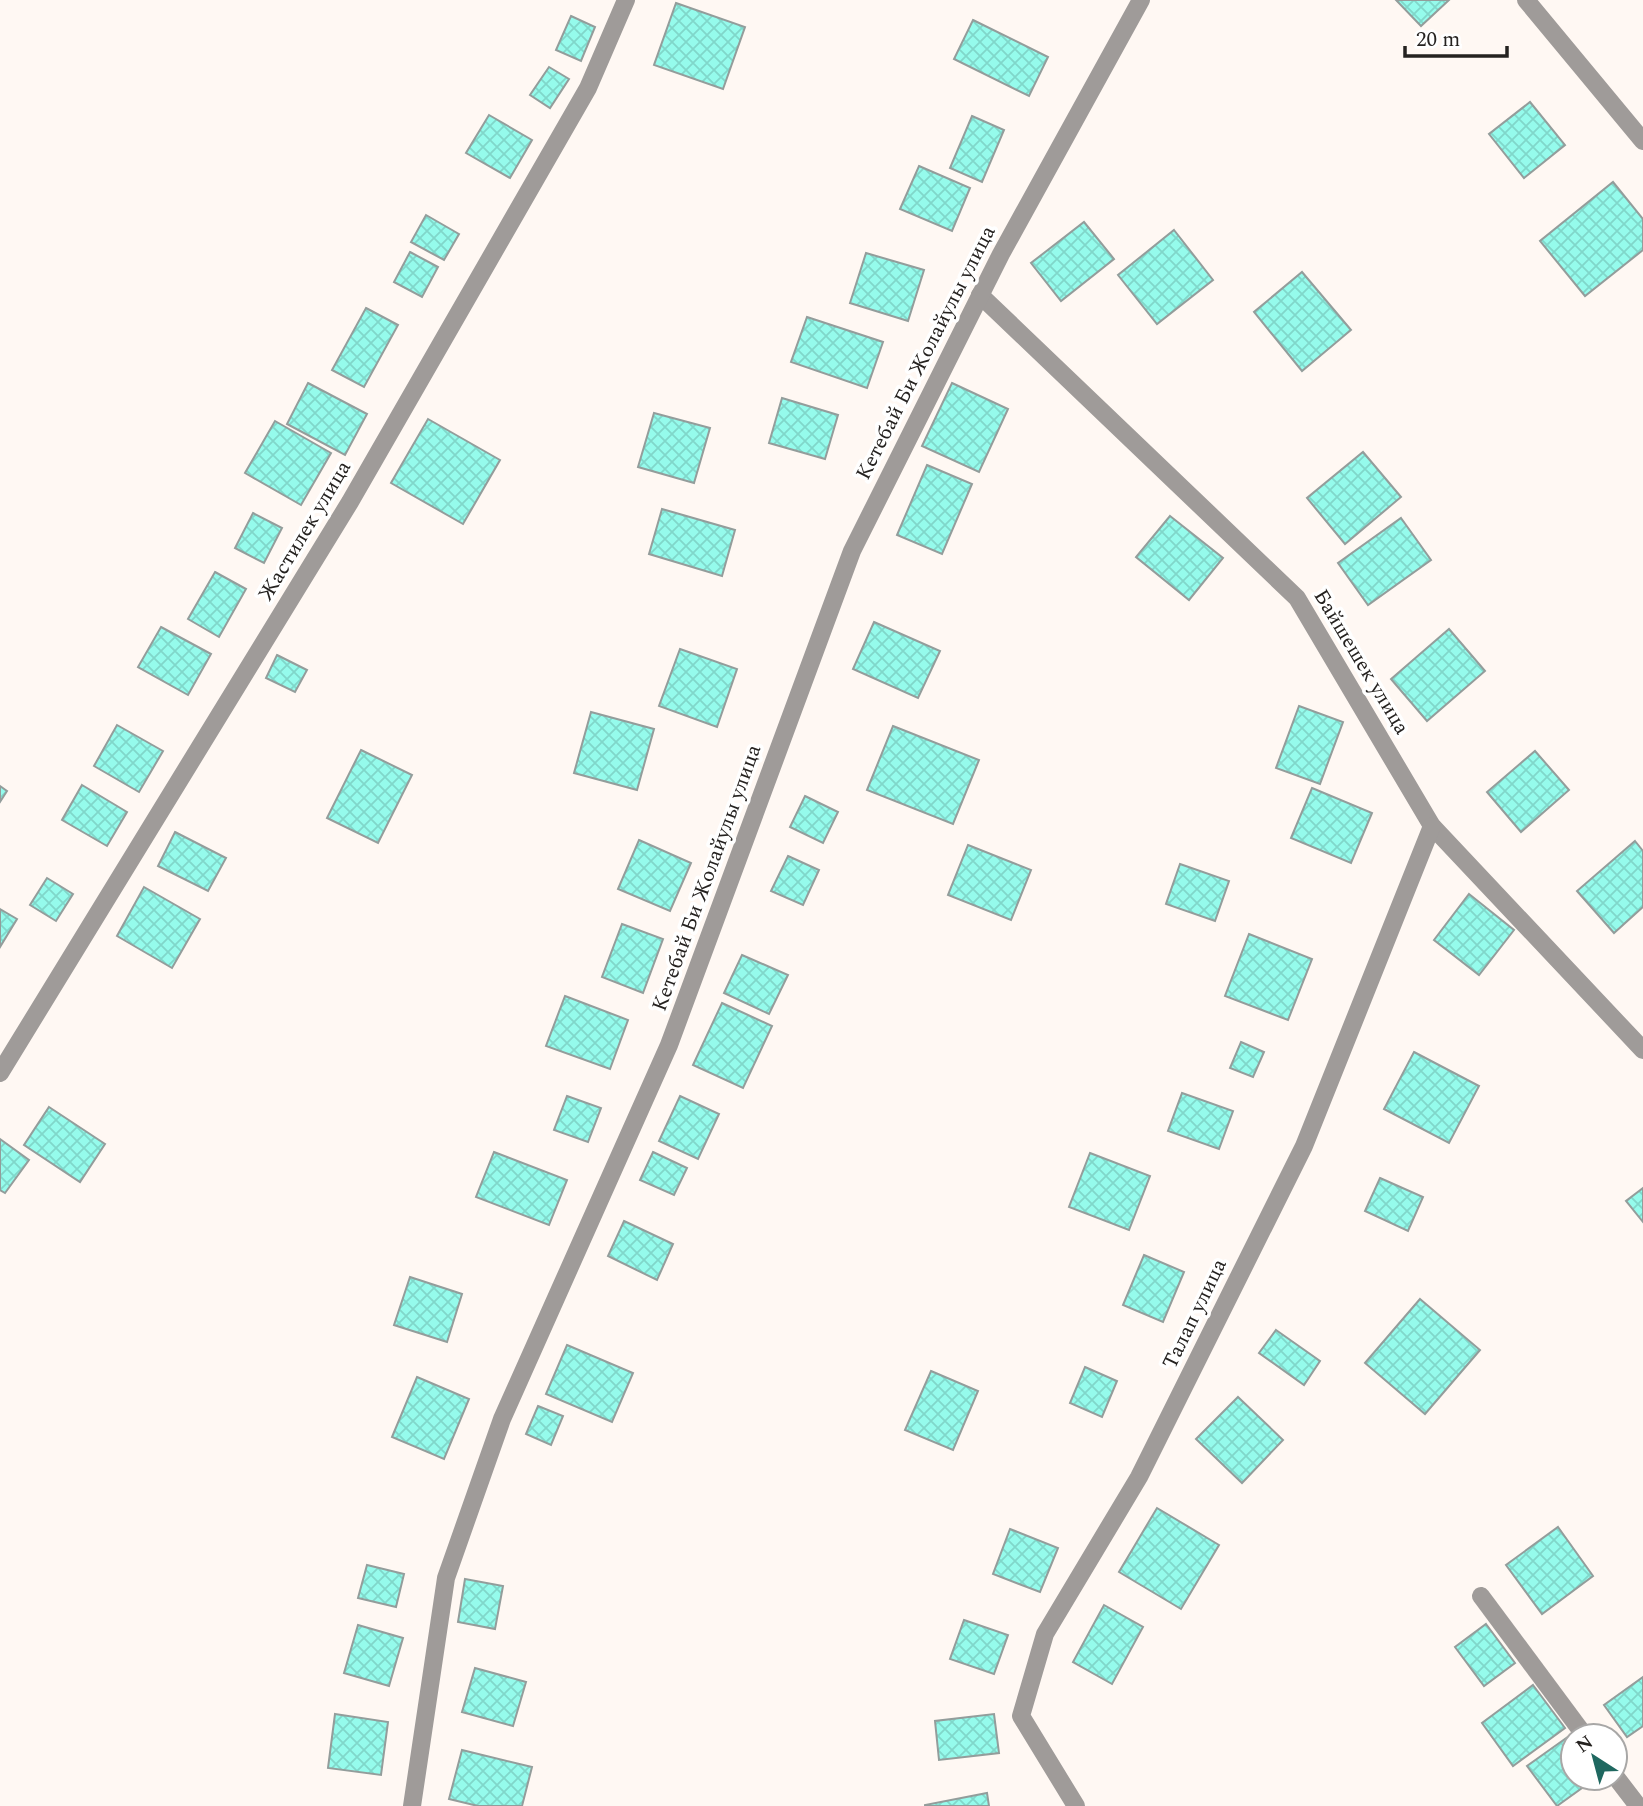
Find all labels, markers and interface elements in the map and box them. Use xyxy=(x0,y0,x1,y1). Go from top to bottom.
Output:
scale bar xyxy=(1405,14,1506,58)
text: 20 m xyxy=(1416,24,1460,56)
street label: Кетебай Би Жолайулы улица xyxy=(848,220,1005,486)
street label: Жастилек улица xyxy=(250,454,360,607)
street label: Байшешек улица xyxy=(1305,583,1418,741)
street label: Кетебай Би Жолайулы улица xyxy=(644,739,770,1016)
street label: Талап улица xyxy=(1154,1253,1236,1375)
north arrow xyxy=(1559,1722,1629,1792)
text: N xyxy=(1570,1728,1600,1761)

